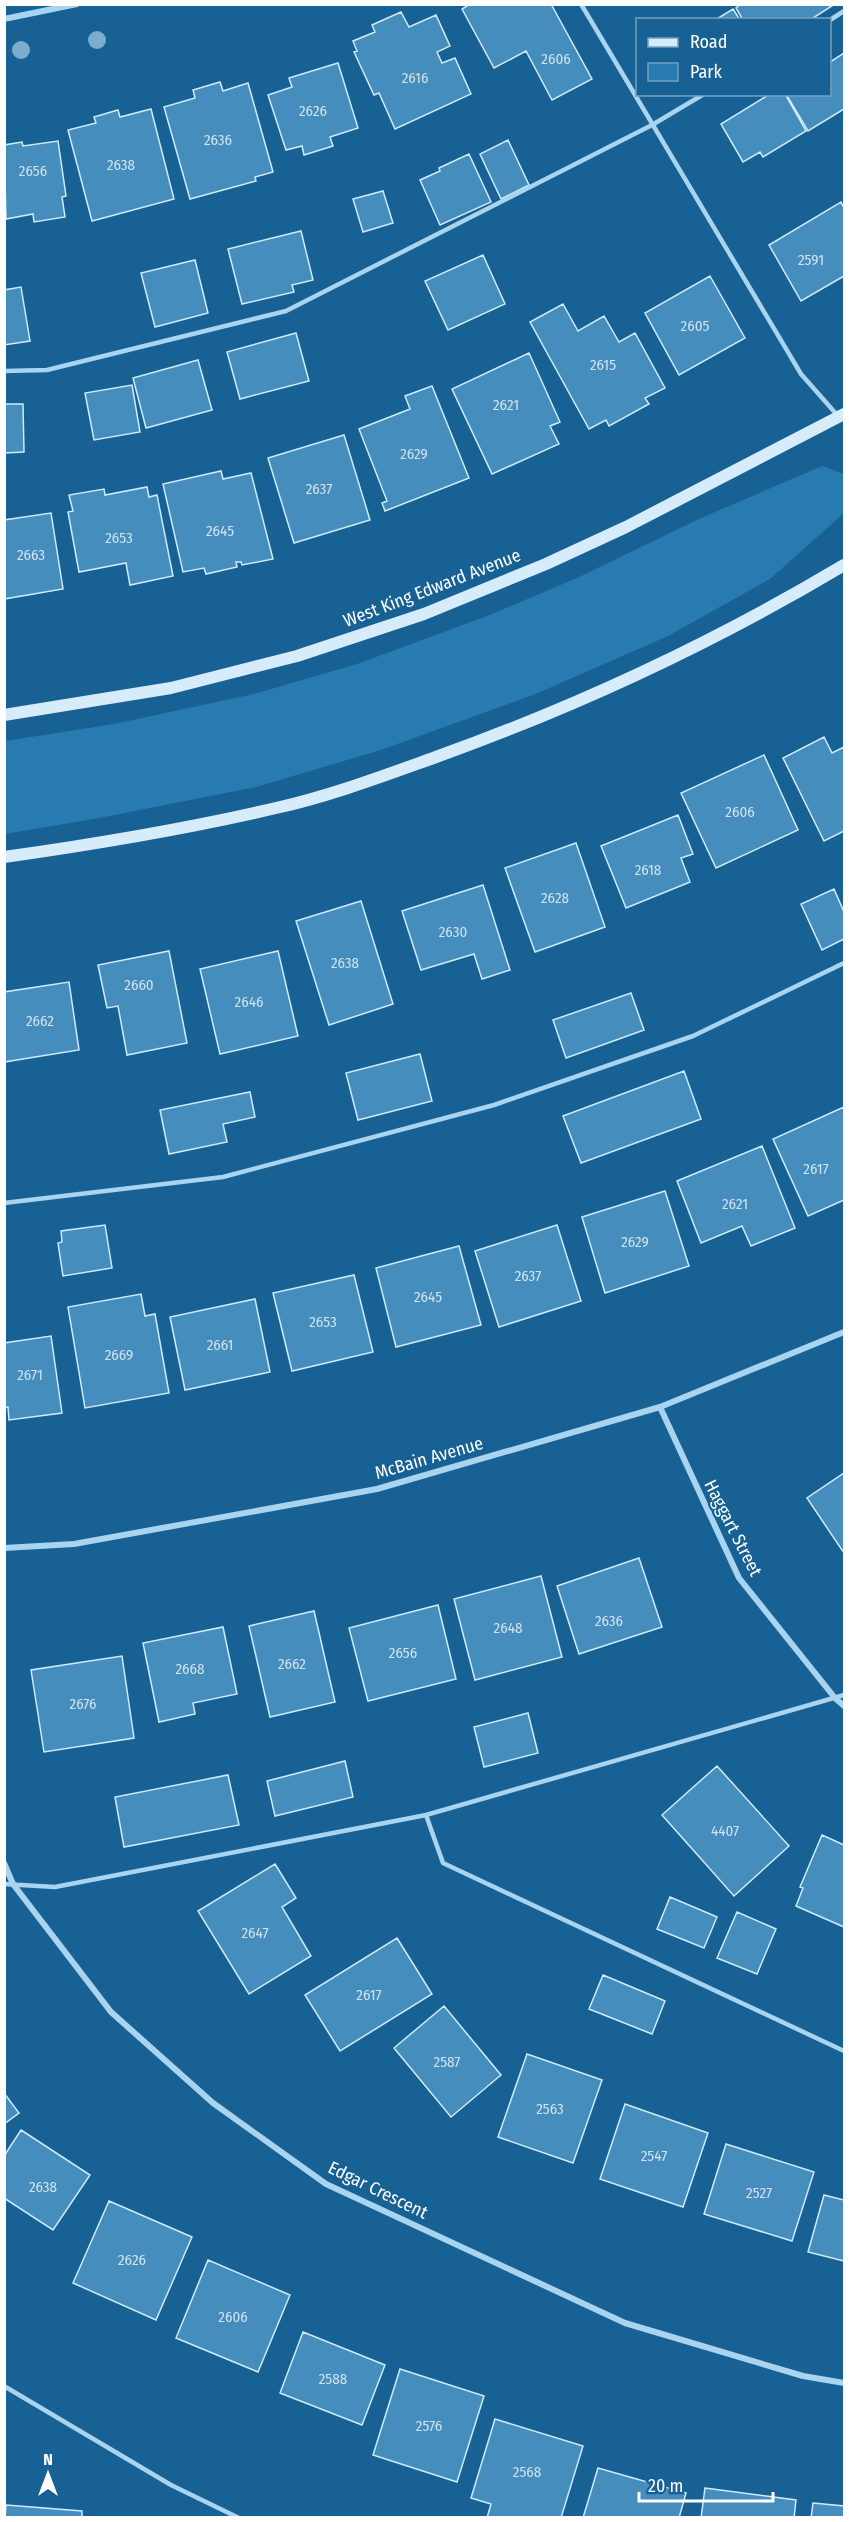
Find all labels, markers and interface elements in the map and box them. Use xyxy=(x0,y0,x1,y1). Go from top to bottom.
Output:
legend xyxy=(636,18,831,96)
text: Road xyxy=(690,31,727,53)
house number: 2606 xyxy=(541,50,571,68)
text: Park xyxy=(690,61,723,83)
house number: 2616 xyxy=(402,69,428,87)
house number: 2626 xyxy=(299,102,327,120)
house number: 2636 xyxy=(204,131,232,149)
house number: 2638 xyxy=(107,156,135,174)
house number: 2656 xyxy=(19,162,47,180)
house number: 2591 xyxy=(798,251,824,269)
house number: 2605 xyxy=(681,317,709,335)
house number: 2615 xyxy=(590,356,616,374)
house number: 2621 xyxy=(493,396,519,414)
house number: 2629 xyxy=(400,445,428,463)
house number: 2637 xyxy=(306,480,332,498)
house number: 2645 xyxy=(206,522,234,540)
house number: 2653 xyxy=(105,529,133,547)
street label: West King Edward Avenue xyxy=(340,544,524,632)
house number: 2663 xyxy=(17,546,45,564)
house number: 2606 xyxy=(725,803,755,821)
house number: 2618 xyxy=(635,861,661,879)
house number: 2628 xyxy=(541,889,569,907)
house number: 2630 xyxy=(439,923,467,941)
house number: 2638 xyxy=(331,954,359,972)
house number: 2660 xyxy=(124,976,154,994)
house number: 2646 xyxy=(235,993,263,1011)
house number: 2662 xyxy=(26,1012,54,1030)
house number: 2617 xyxy=(803,1160,829,1178)
house number: 2621 xyxy=(722,1195,748,1213)
house number: 2629 xyxy=(621,1233,649,1251)
house number: 2637 xyxy=(515,1267,541,1285)
house number: 2645 xyxy=(414,1288,442,1306)
house number: 2653 xyxy=(309,1313,337,1331)
house number: 2661 xyxy=(207,1336,233,1354)
house number: 2669 xyxy=(105,1346,133,1364)
house number: 2671 xyxy=(17,1366,43,1384)
street label: McBain Avenue xyxy=(372,1432,486,1484)
street label: Haggart Street xyxy=(699,1476,767,1580)
house number: 2636 xyxy=(595,1612,623,1630)
house number: 2648 xyxy=(494,1619,522,1637)
house number: 2656 xyxy=(389,1644,417,1662)
house number: 2662 xyxy=(278,1655,306,1673)
house number: 2668 xyxy=(176,1660,205,1678)
house number: 2676 xyxy=(70,1695,96,1713)
house number: 4407 xyxy=(711,1822,739,1840)
house number: 2647 xyxy=(241,1924,269,1942)
house number: 2617 xyxy=(356,1986,382,2004)
house number: 2587 xyxy=(434,2053,460,2071)
house number: 2563 xyxy=(536,2100,564,2118)
house number: 2547 xyxy=(641,2147,667,2165)
street label: Edgar Crescent xyxy=(325,2156,431,2224)
house number: 2638 xyxy=(29,2178,57,2196)
house number: 2527 xyxy=(746,2184,772,2202)
house number: 2626 xyxy=(118,2251,146,2269)
house number: 2606 xyxy=(218,2308,248,2326)
house number: 2588 xyxy=(319,2370,347,2388)
house number: 2576 xyxy=(416,2417,442,2435)
north arrow xyxy=(18,2444,78,2504)
text: N xyxy=(43,2450,53,2469)
house number: 2568 xyxy=(513,2463,541,2481)
scale bar xyxy=(639,2465,772,2503)
text: 20 m xyxy=(648,2475,683,2497)

